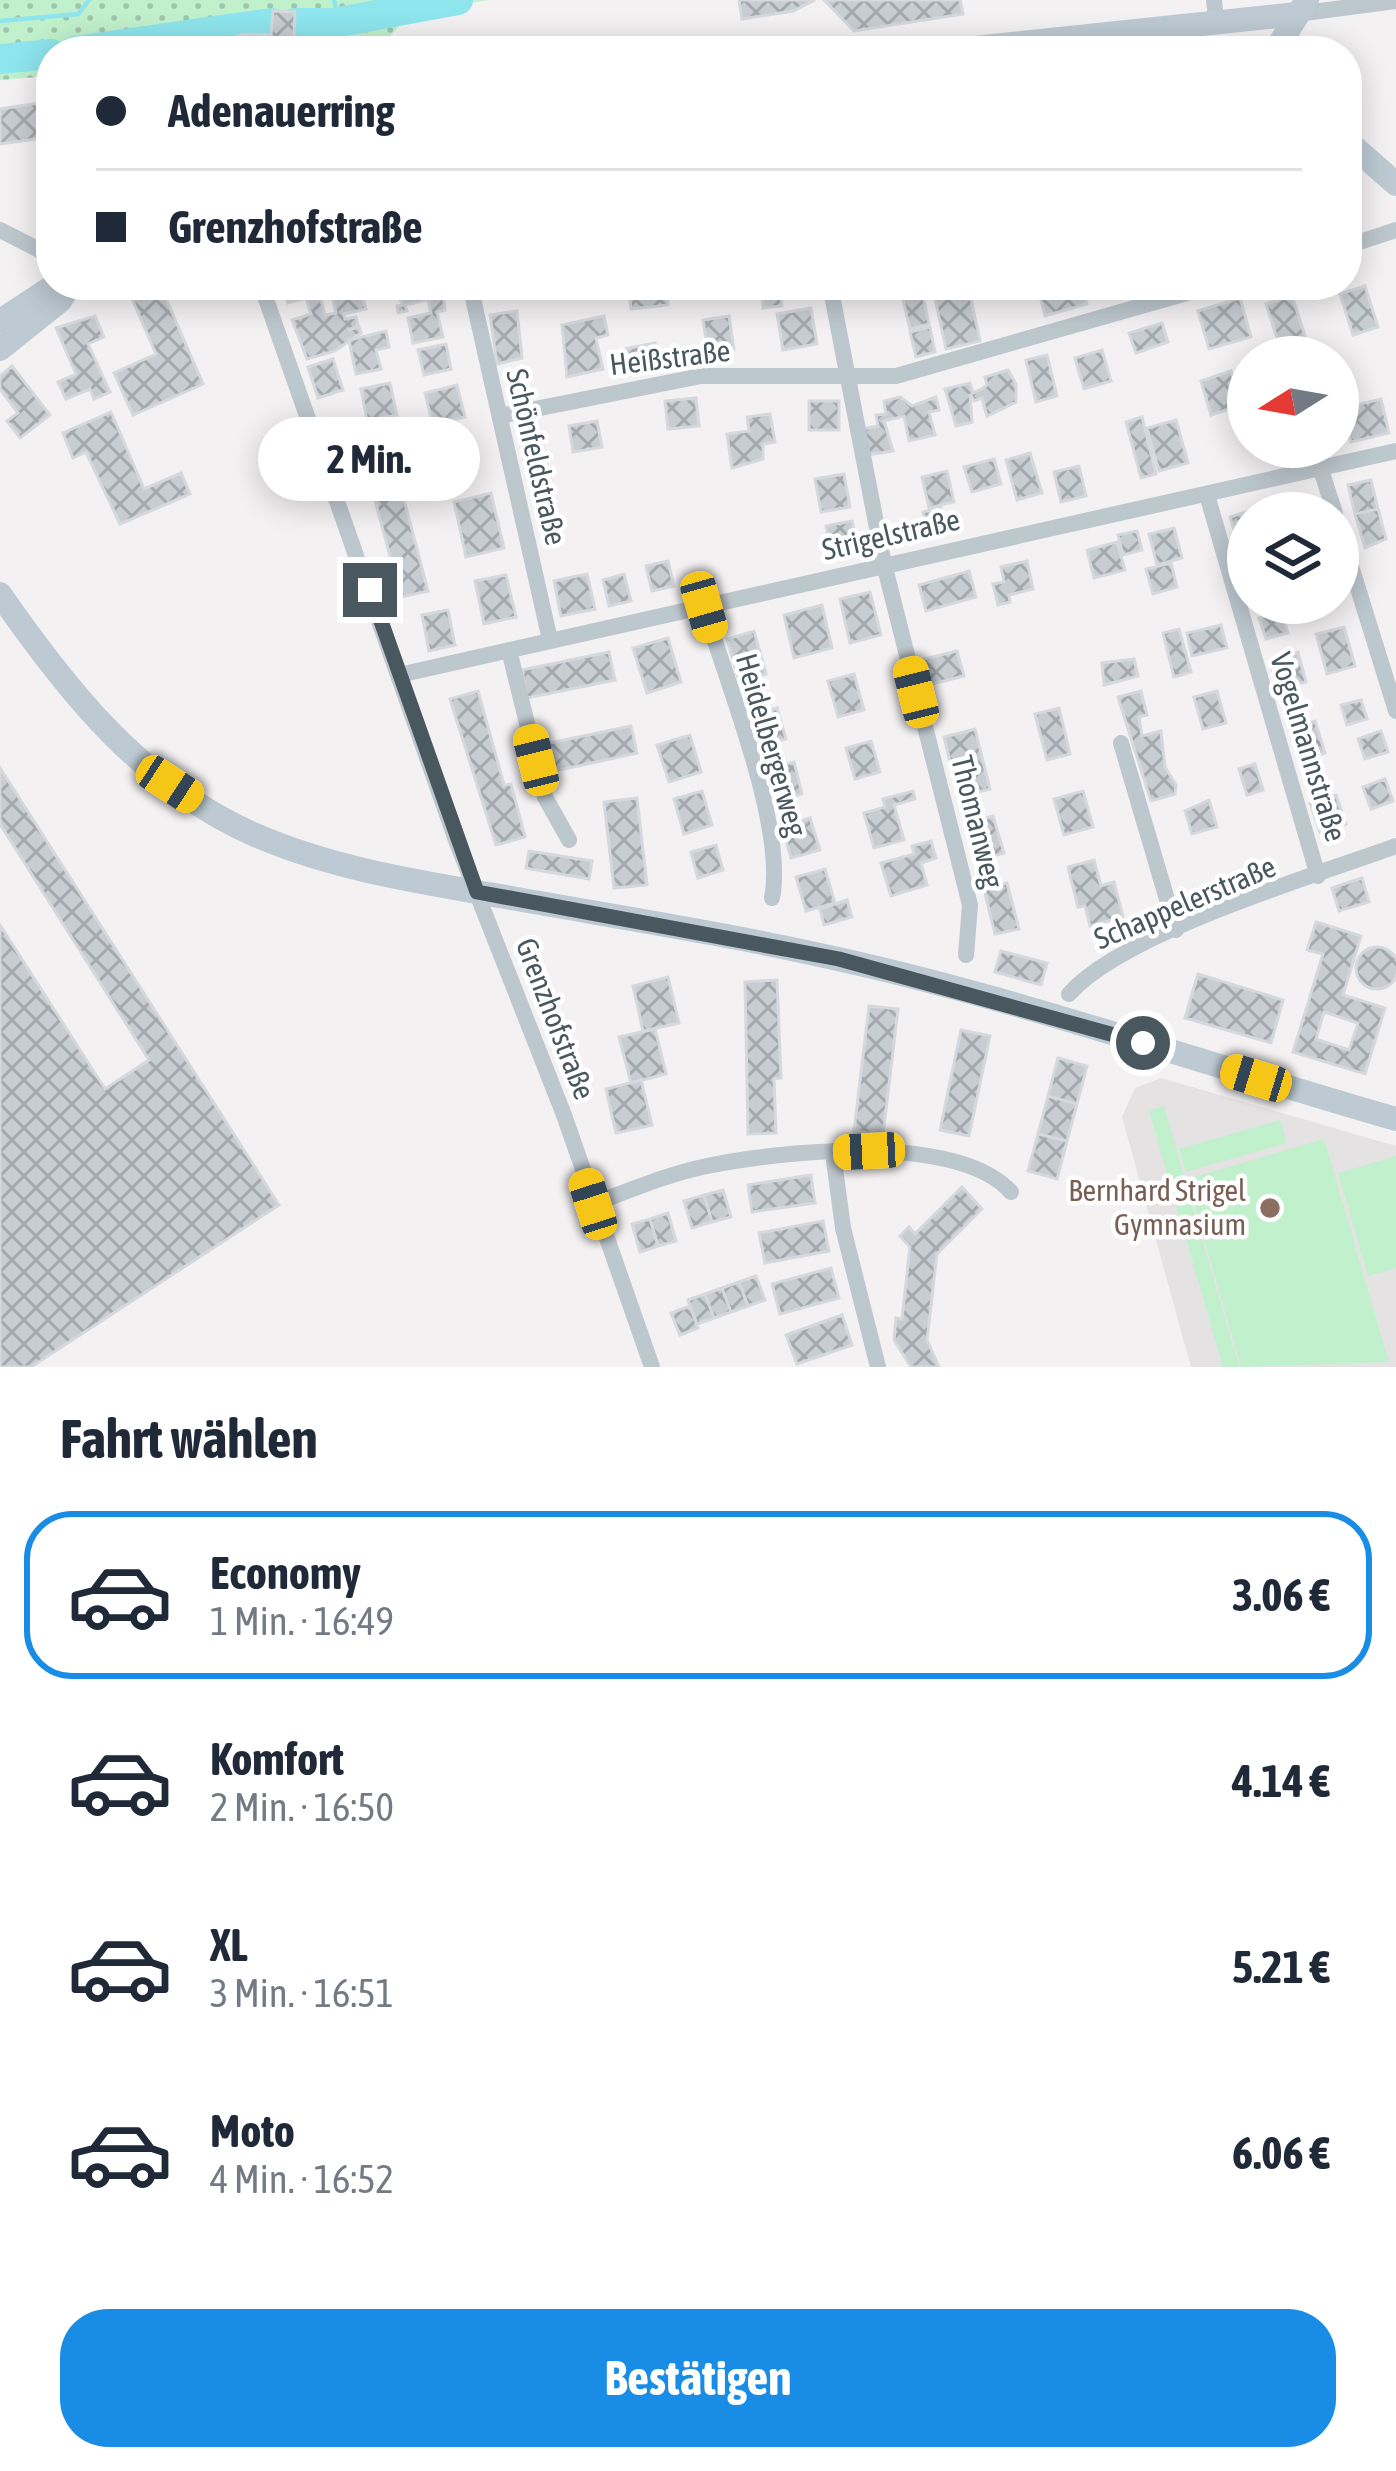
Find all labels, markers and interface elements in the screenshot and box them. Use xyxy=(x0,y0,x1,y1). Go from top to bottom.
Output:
text: Adenauerring xyxy=(168,85,395,137)
text: Grenzhofstraße xyxy=(168,201,423,253)
street label: Heißstraße xyxy=(608,333,732,381)
north arrow xyxy=(1227,336,1359,468)
map controls xyxy=(1227,336,1359,624)
street label: Schönfeldstraße xyxy=(500,365,574,548)
callout: 2 Min. xyxy=(259,416,481,500)
text: 2 Min. xyxy=(327,437,411,481)
button: layers xyxy=(1227,492,1359,624)
street label: Strigelstraße xyxy=(819,502,963,566)
route end xyxy=(343,563,397,617)
car xyxy=(677,567,731,647)
street label: Vogelmannstraße xyxy=(1264,648,1354,845)
street label: Heidelbergerweg xyxy=(730,649,814,840)
car xyxy=(890,653,942,731)
car xyxy=(510,721,562,799)
car xyxy=(130,749,210,819)
street label: Thomanweg xyxy=(945,752,1011,892)
street label: Schappelerstraße xyxy=(1089,849,1280,956)
street label: Grenzhofstraße xyxy=(510,933,602,1104)
route start xyxy=(1116,1016,1170,1070)
car xyxy=(1216,1050,1296,1106)
car xyxy=(832,1131,906,1171)
car xyxy=(565,1164,621,1244)
place label: Bernhard Strigel Gymnasium xyxy=(1068,1173,1246,1241)
marker: Bernhard Strigel Gymnasium xyxy=(1257,1195,1283,1221)
text: Fahrt wählen xyxy=(60,1408,318,1469)
icon: car xyxy=(66,1541,174,1649)
text: Economy xyxy=(210,1547,361,1599)
text: 3.06 € xyxy=(1232,1569,1330,1621)
text: 1 Min. · 16:49 xyxy=(210,1599,394,1643)
icon: car xyxy=(66,1727,174,1835)
text: Komfort xyxy=(210,1733,344,1785)
text: 4.14 € xyxy=(1232,1755,1330,1807)
text: 2 Min. · 16:50 xyxy=(210,1785,394,1829)
icon: car xyxy=(66,1913,174,2021)
text: XL xyxy=(210,1919,248,1971)
text: 5.21 € xyxy=(1232,1941,1330,1993)
text: 3 Min. · 16:51 xyxy=(210,1971,394,2015)
icon: car xyxy=(66,2099,174,2207)
text: Moto xyxy=(210,2105,295,2157)
text: 6.06 € xyxy=(1232,2127,1330,2179)
text: 4 Min. · 16:52 xyxy=(210,2157,394,2201)
button: Bestätigen xyxy=(60,2309,1336,2447)

